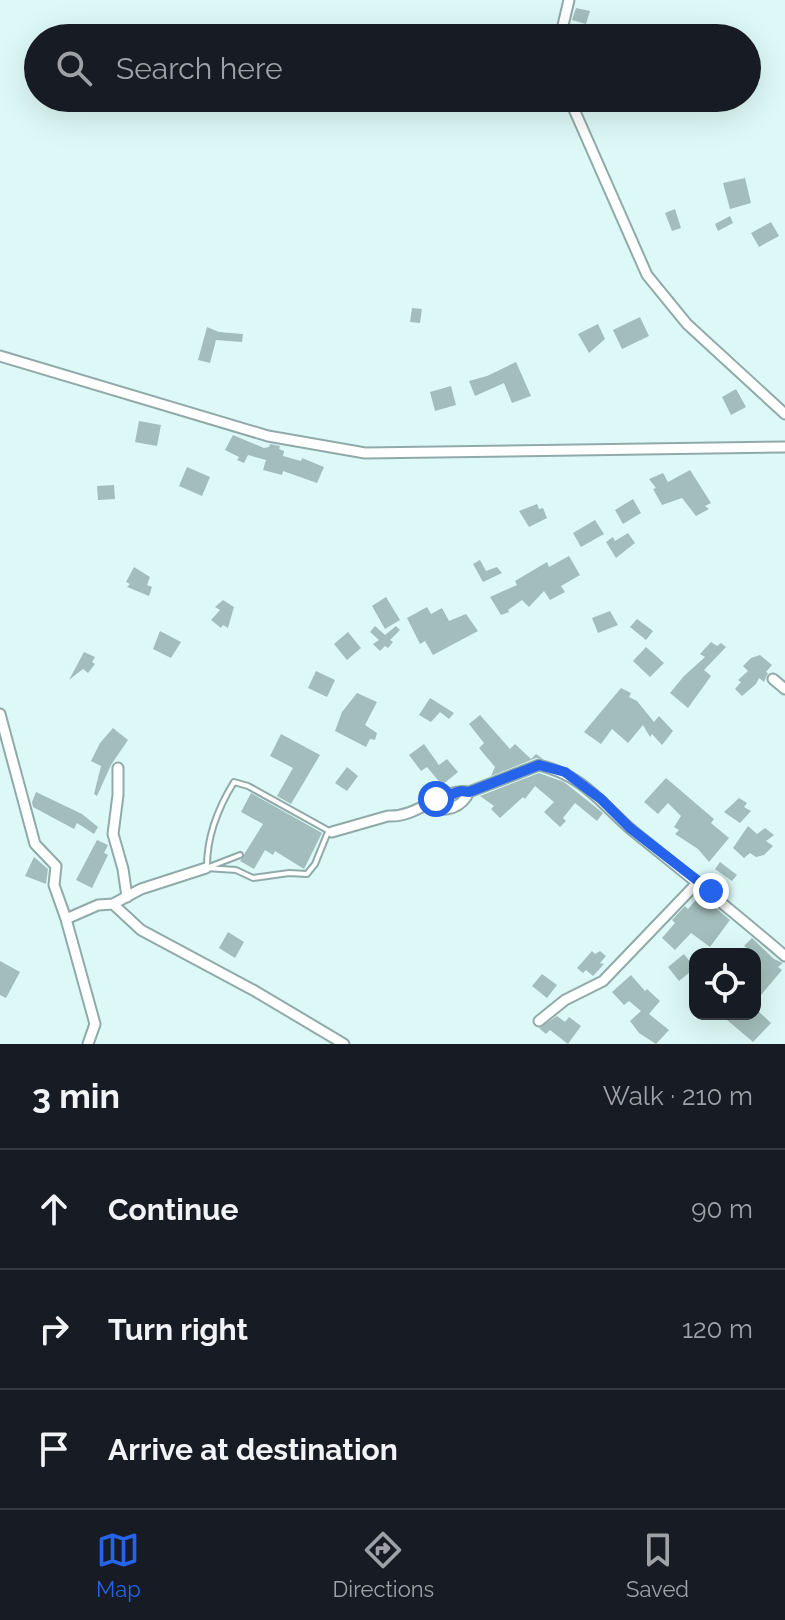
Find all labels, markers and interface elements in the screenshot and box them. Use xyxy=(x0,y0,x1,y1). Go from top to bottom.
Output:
search box xyxy=(24,24,761,112)
icon: search xyxy=(52,46,96,90)
text: Search here xyxy=(116,51,283,86)
route start xyxy=(418,781,454,817)
route end xyxy=(693,873,729,909)
map controls xyxy=(689,948,761,1020)
button: locate xyxy=(689,948,761,1020)
text: 3 min xyxy=(32,1076,120,1116)
text: Walk · 210 m xyxy=(603,1081,753,1111)
icon: ahead xyxy=(32,1187,76,1231)
text: Continue xyxy=(108,1192,239,1227)
text: 90 m xyxy=(691,1194,753,1224)
icon: right xyxy=(32,1307,76,1351)
text: Turn right xyxy=(108,1312,248,1347)
text: 120 m xyxy=(682,1314,753,1344)
icon: arrive xyxy=(32,1427,76,1471)
text: Arrive at destination xyxy=(108,1432,398,1467)
tab: Map xyxy=(96,1528,141,1602)
tab: Directions xyxy=(333,1528,434,1602)
tab: Saved xyxy=(626,1528,689,1602)

